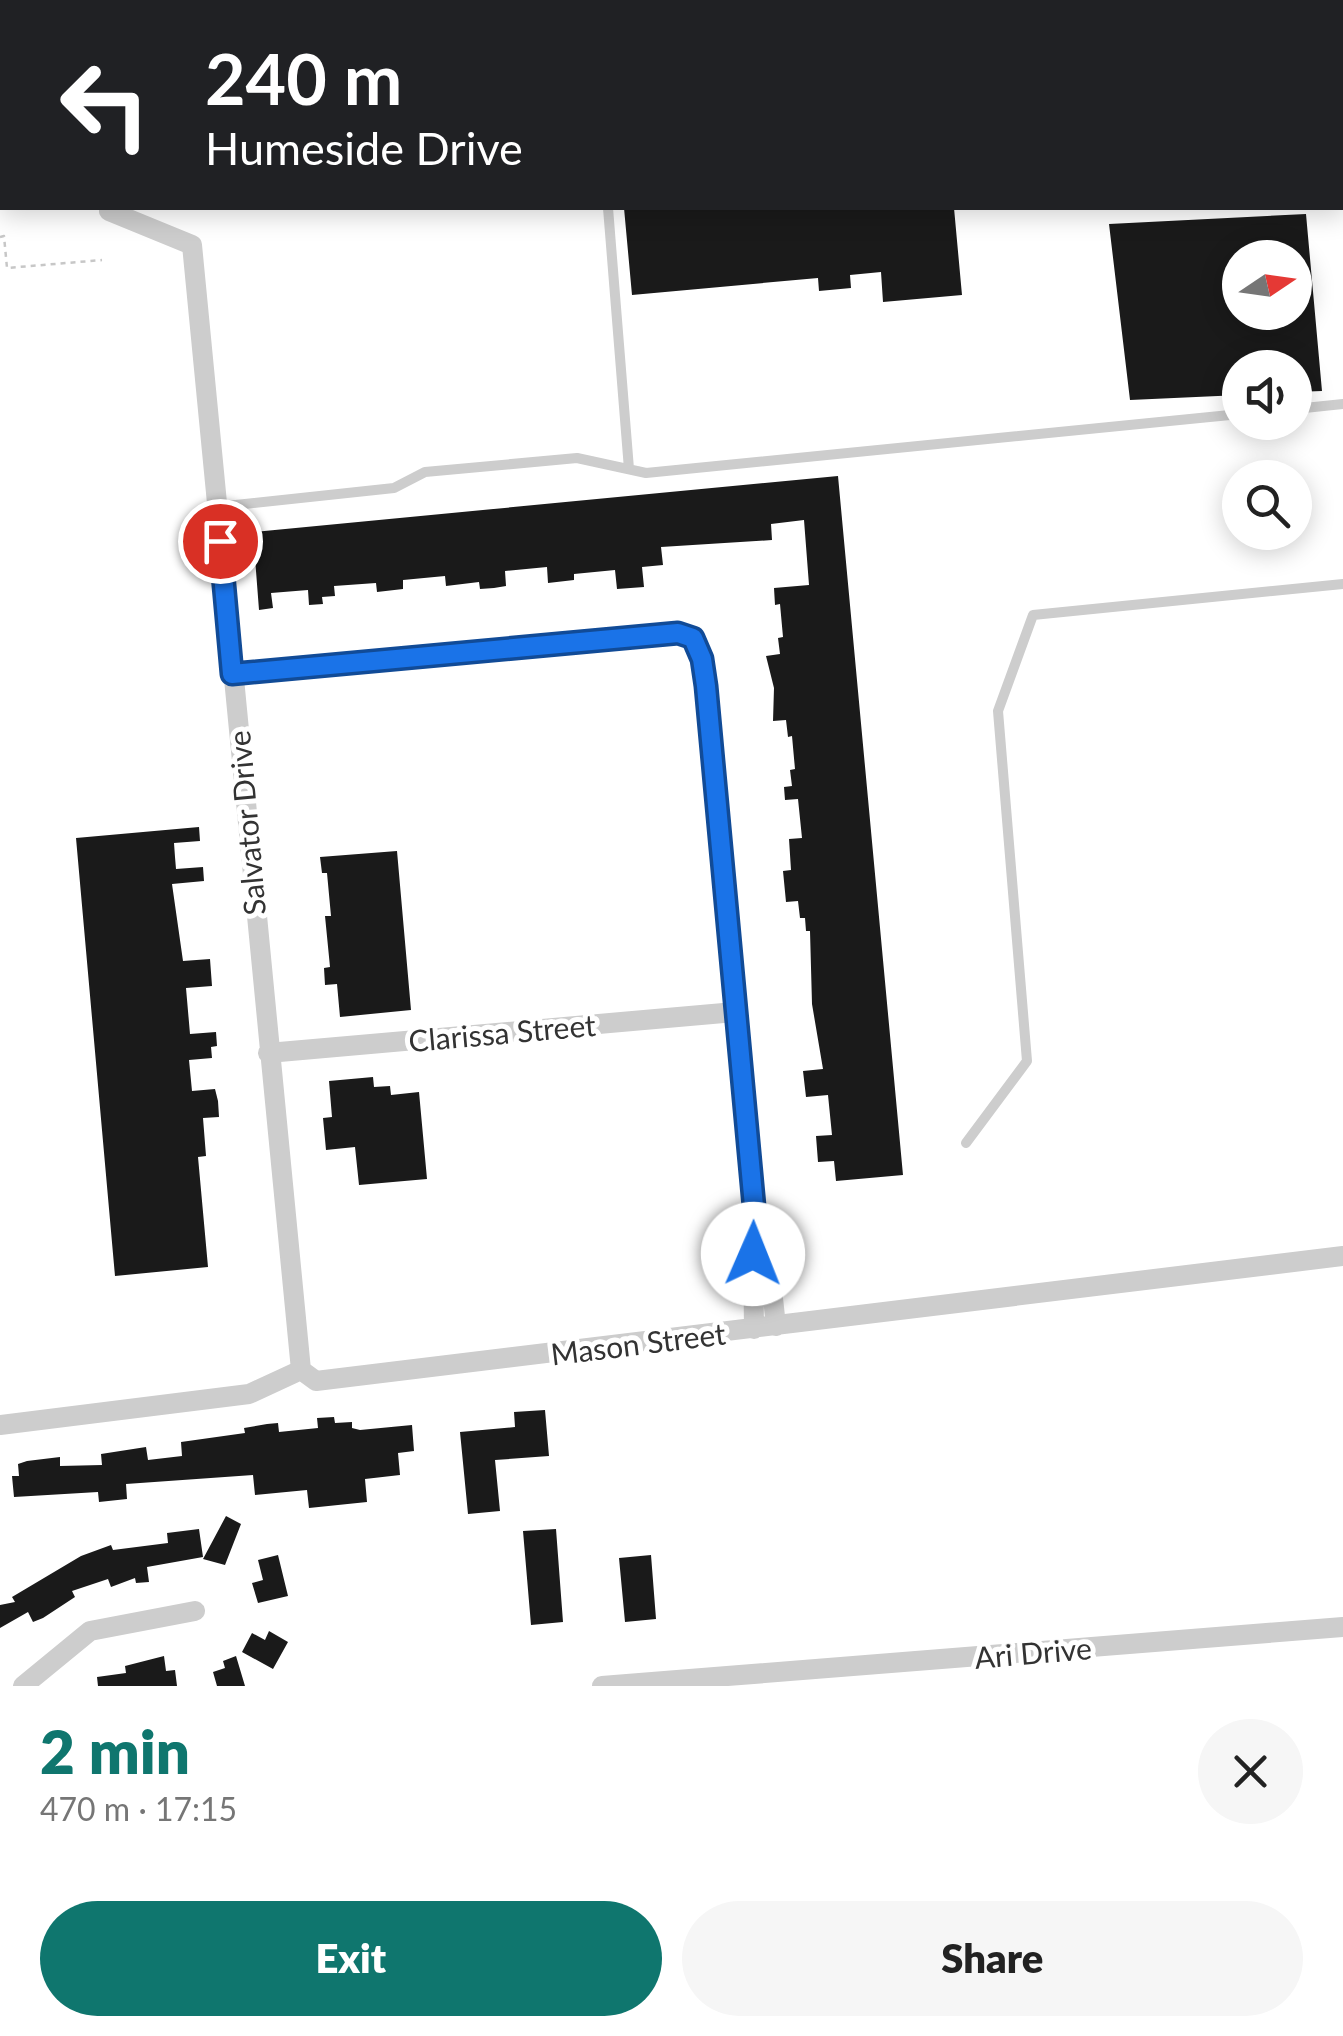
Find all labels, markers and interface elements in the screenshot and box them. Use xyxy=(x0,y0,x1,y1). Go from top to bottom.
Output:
text: 240 m xyxy=(205,36,402,120)
icon: left xyxy=(40,40,170,170)
text: Humeside Drive xyxy=(205,121,523,175)
north arrow xyxy=(1222,240,1312,330)
map controls xyxy=(1222,240,1312,550)
button: sound xyxy=(1222,350,1312,440)
button: search xyxy=(1222,460,1312,550)
pin xyxy=(178,499,263,584)
icon: arrive xyxy=(193,514,248,569)
street label: Salvator Drive xyxy=(220,729,272,917)
street label: Clarissa Street xyxy=(407,1006,597,1058)
position arrow xyxy=(701,1202,805,1306)
street label: Mason Street xyxy=(549,1314,728,1372)
street label: Ari Drive xyxy=(973,1629,1093,1675)
text: 2 min xyxy=(40,1715,190,1787)
button: close xyxy=(1198,1719,1303,1824)
text: 470 m · 17:15 xyxy=(40,1789,237,1828)
button: Exit xyxy=(40,1901,662,2016)
button: Share xyxy=(682,1901,1303,2016)

